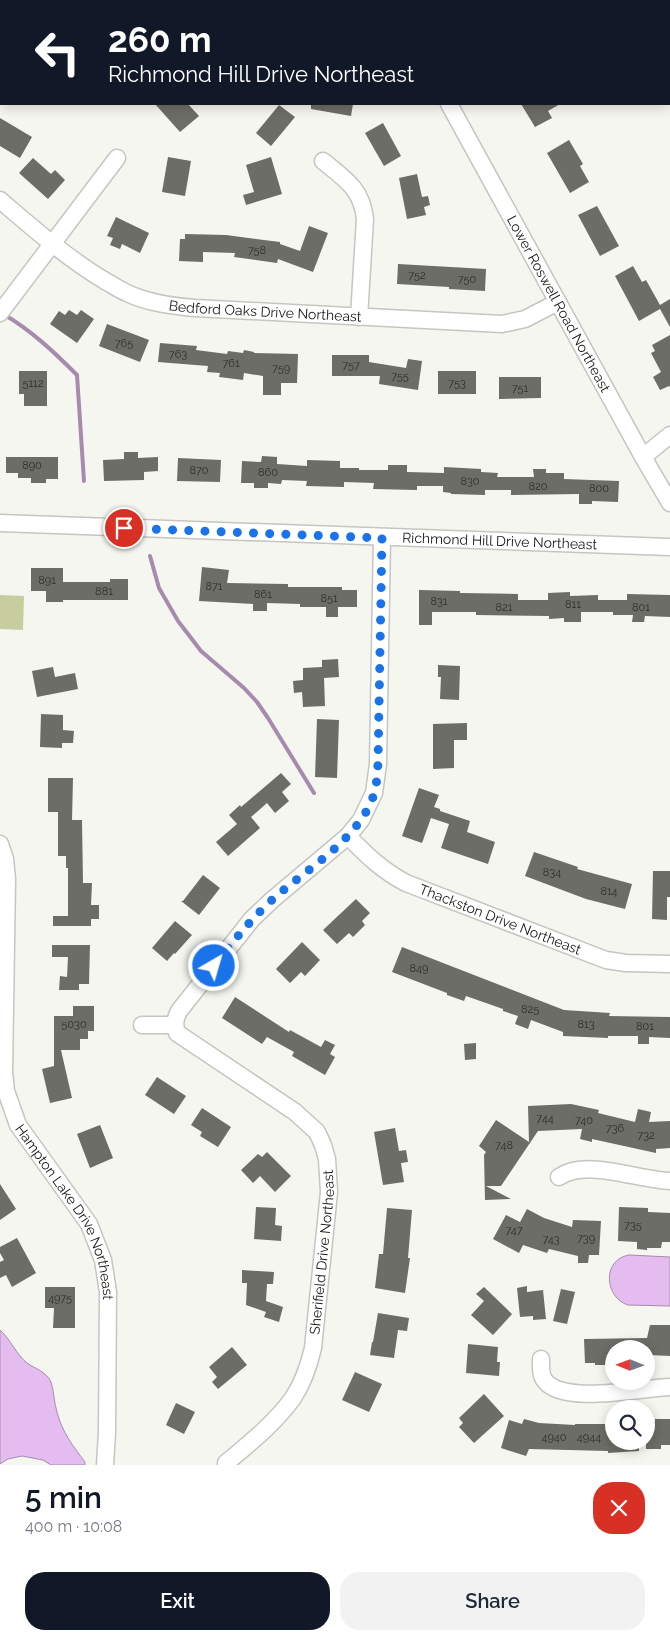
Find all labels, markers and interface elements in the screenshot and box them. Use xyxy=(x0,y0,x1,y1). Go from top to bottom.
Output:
text: 260 m xyxy=(108,19,211,60)
icon: left xyxy=(25,20,90,85)
text: Richmond Hill Drive Northeast xyxy=(108,61,414,87)
street label: Lower Roswell Road Northeast xyxy=(504,213,614,395)
house number: 758 xyxy=(248,244,266,257)
house number: 752 xyxy=(408,269,426,282)
house number: 750 xyxy=(458,273,476,286)
street label: Bedford Oaks Drive Northeast xyxy=(168,297,362,325)
house number: 765 xyxy=(115,337,133,350)
house number: 763 xyxy=(169,348,187,361)
house number: 761 xyxy=(222,357,240,370)
house number: 757 xyxy=(342,359,360,372)
house number: 759 xyxy=(272,362,290,375)
house number: 755 xyxy=(391,370,409,383)
house number: 5112 xyxy=(22,377,44,390)
house number: 753 xyxy=(448,377,466,390)
house number: 751 xyxy=(512,382,528,395)
house number: 890 xyxy=(22,459,42,472)
house number: 870 xyxy=(189,464,209,477)
house number: 860 xyxy=(258,466,278,479)
house number: 830 xyxy=(460,475,480,488)
house number: 820 xyxy=(529,480,548,493)
house number: 800 xyxy=(589,482,609,495)
pin xyxy=(103,507,145,549)
icon: arrive xyxy=(110,514,138,542)
street label: Richmond Hill Drive Northeast xyxy=(402,529,598,552)
house number: 891 xyxy=(38,574,56,587)
house number: 871 xyxy=(205,580,223,593)
house number: 881 xyxy=(95,585,113,598)
house number: 861 xyxy=(254,588,272,601)
house number: 851 xyxy=(320,592,338,605)
house number: 831 xyxy=(430,595,448,608)
house number: 811 xyxy=(565,598,581,611)
house number: 821 xyxy=(496,601,513,614)
house number: 801 xyxy=(632,601,650,614)
house number: 834 xyxy=(543,866,561,879)
street label: Thackston Drive Northeast xyxy=(417,881,584,958)
house number: 814 xyxy=(600,885,618,898)
position arrow xyxy=(187,939,239,991)
house number: 849 xyxy=(410,962,428,975)
house number: 825 xyxy=(521,1003,539,1016)
house number: 5030 xyxy=(61,1018,87,1031)
house number: 813 xyxy=(577,1018,595,1031)
house number: 801 xyxy=(636,1020,654,1033)
house number: 744 xyxy=(536,1112,554,1125)
house number: 740 xyxy=(575,1114,593,1127)
street label: Hampton Lake Drive Northeast xyxy=(12,1121,116,1300)
house number: 736 xyxy=(606,1122,625,1135)
house number: 732 xyxy=(637,1129,655,1142)
house number: 748 xyxy=(495,1139,513,1152)
street label: Sherifield Drive Northeast xyxy=(306,1169,337,1335)
house number: 735 xyxy=(624,1219,642,1232)
house number: 747 xyxy=(505,1224,523,1237)
house number: 739 xyxy=(577,1232,595,1245)
house number: 743 xyxy=(542,1233,560,1246)
house number: 4975 xyxy=(48,1292,72,1305)
north arrow xyxy=(605,1340,655,1390)
map controls xyxy=(605,1340,655,1450)
button: search xyxy=(605,1400,655,1450)
house number: 4940 xyxy=(541,1431,567,1444)
house number: 4944 xyxy=(577,1431,601,1444)
text: 5 min xyxy=(25,1480,102,1515)
button: close xyxy=(593,1482,645,1534)
text: 400 m · 10:08 xyxy=(25,1517,122,1536)
button: Exit xyxy=(25,1572,330,1630)
button: Share xyxy=(340,1572,645,1630)

